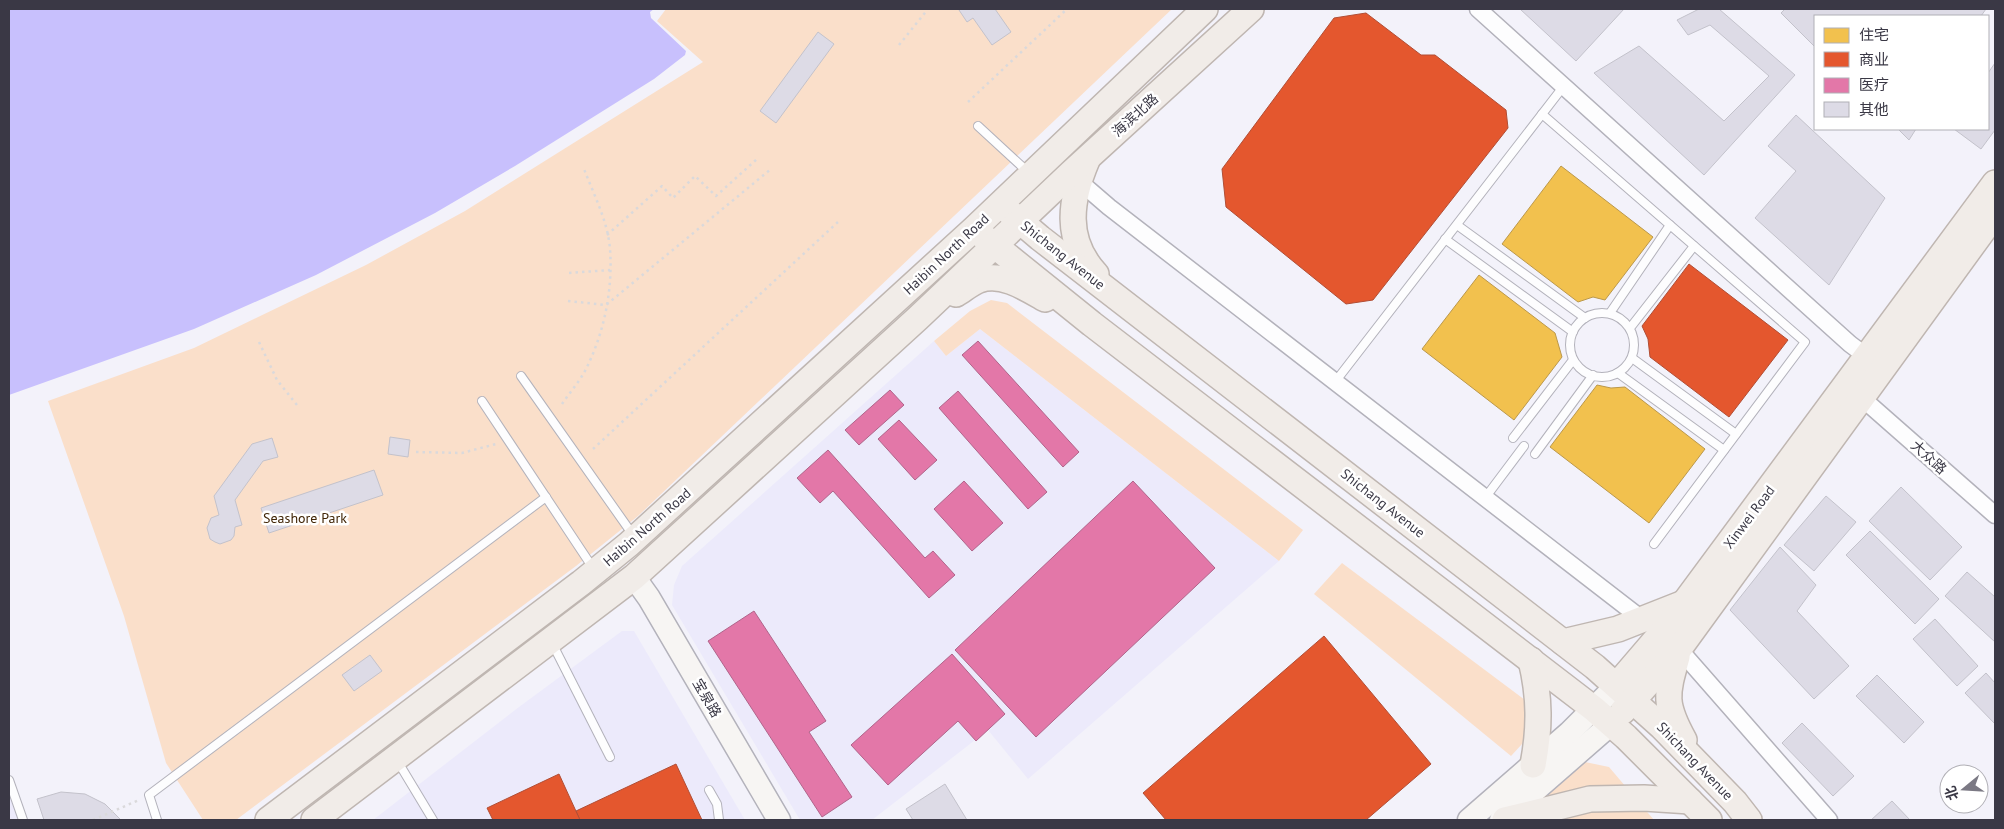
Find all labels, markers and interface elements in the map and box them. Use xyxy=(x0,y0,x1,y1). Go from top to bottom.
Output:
legend xyxy=(1814,15,1989,130)
text: 住宅 xyxy=(1859,25,1889,44)
text: 商业 xyxy=(1859,50,1889,69)
text: 医疗 xyxy=(1859,75,1889,94)
street label: 海滨北路 xyxy=(1108,90,1162,140)
text: 其他 xyxy=(1859,100,1889,119)
street label: Haibin North Road xyxy=(899,210,993,298)
street label: Shichang Avenue xyxy=(1017,217,1109,293)
street label: 大众路 xyxy=(1907,436,1951,478)
street label: Shichang Avenue xyxy=(1337,465,1429,541)
street label: Xinwei Road xyxy=(1719,482,1779,552)
street label: Haibin North Road xyxy=(599,484,695,570)
park label: Seashore Park xyxy=(263,509,347,527)
street label: 宝泉路 xyxy=(689,675,725,721)
street label: Shichang Avenue xyxy=(1653,718,1737,804)
north arrow xyxy=(1939,764,1989,814)
text: 北 xyxy=(1941,784,1962,802)

